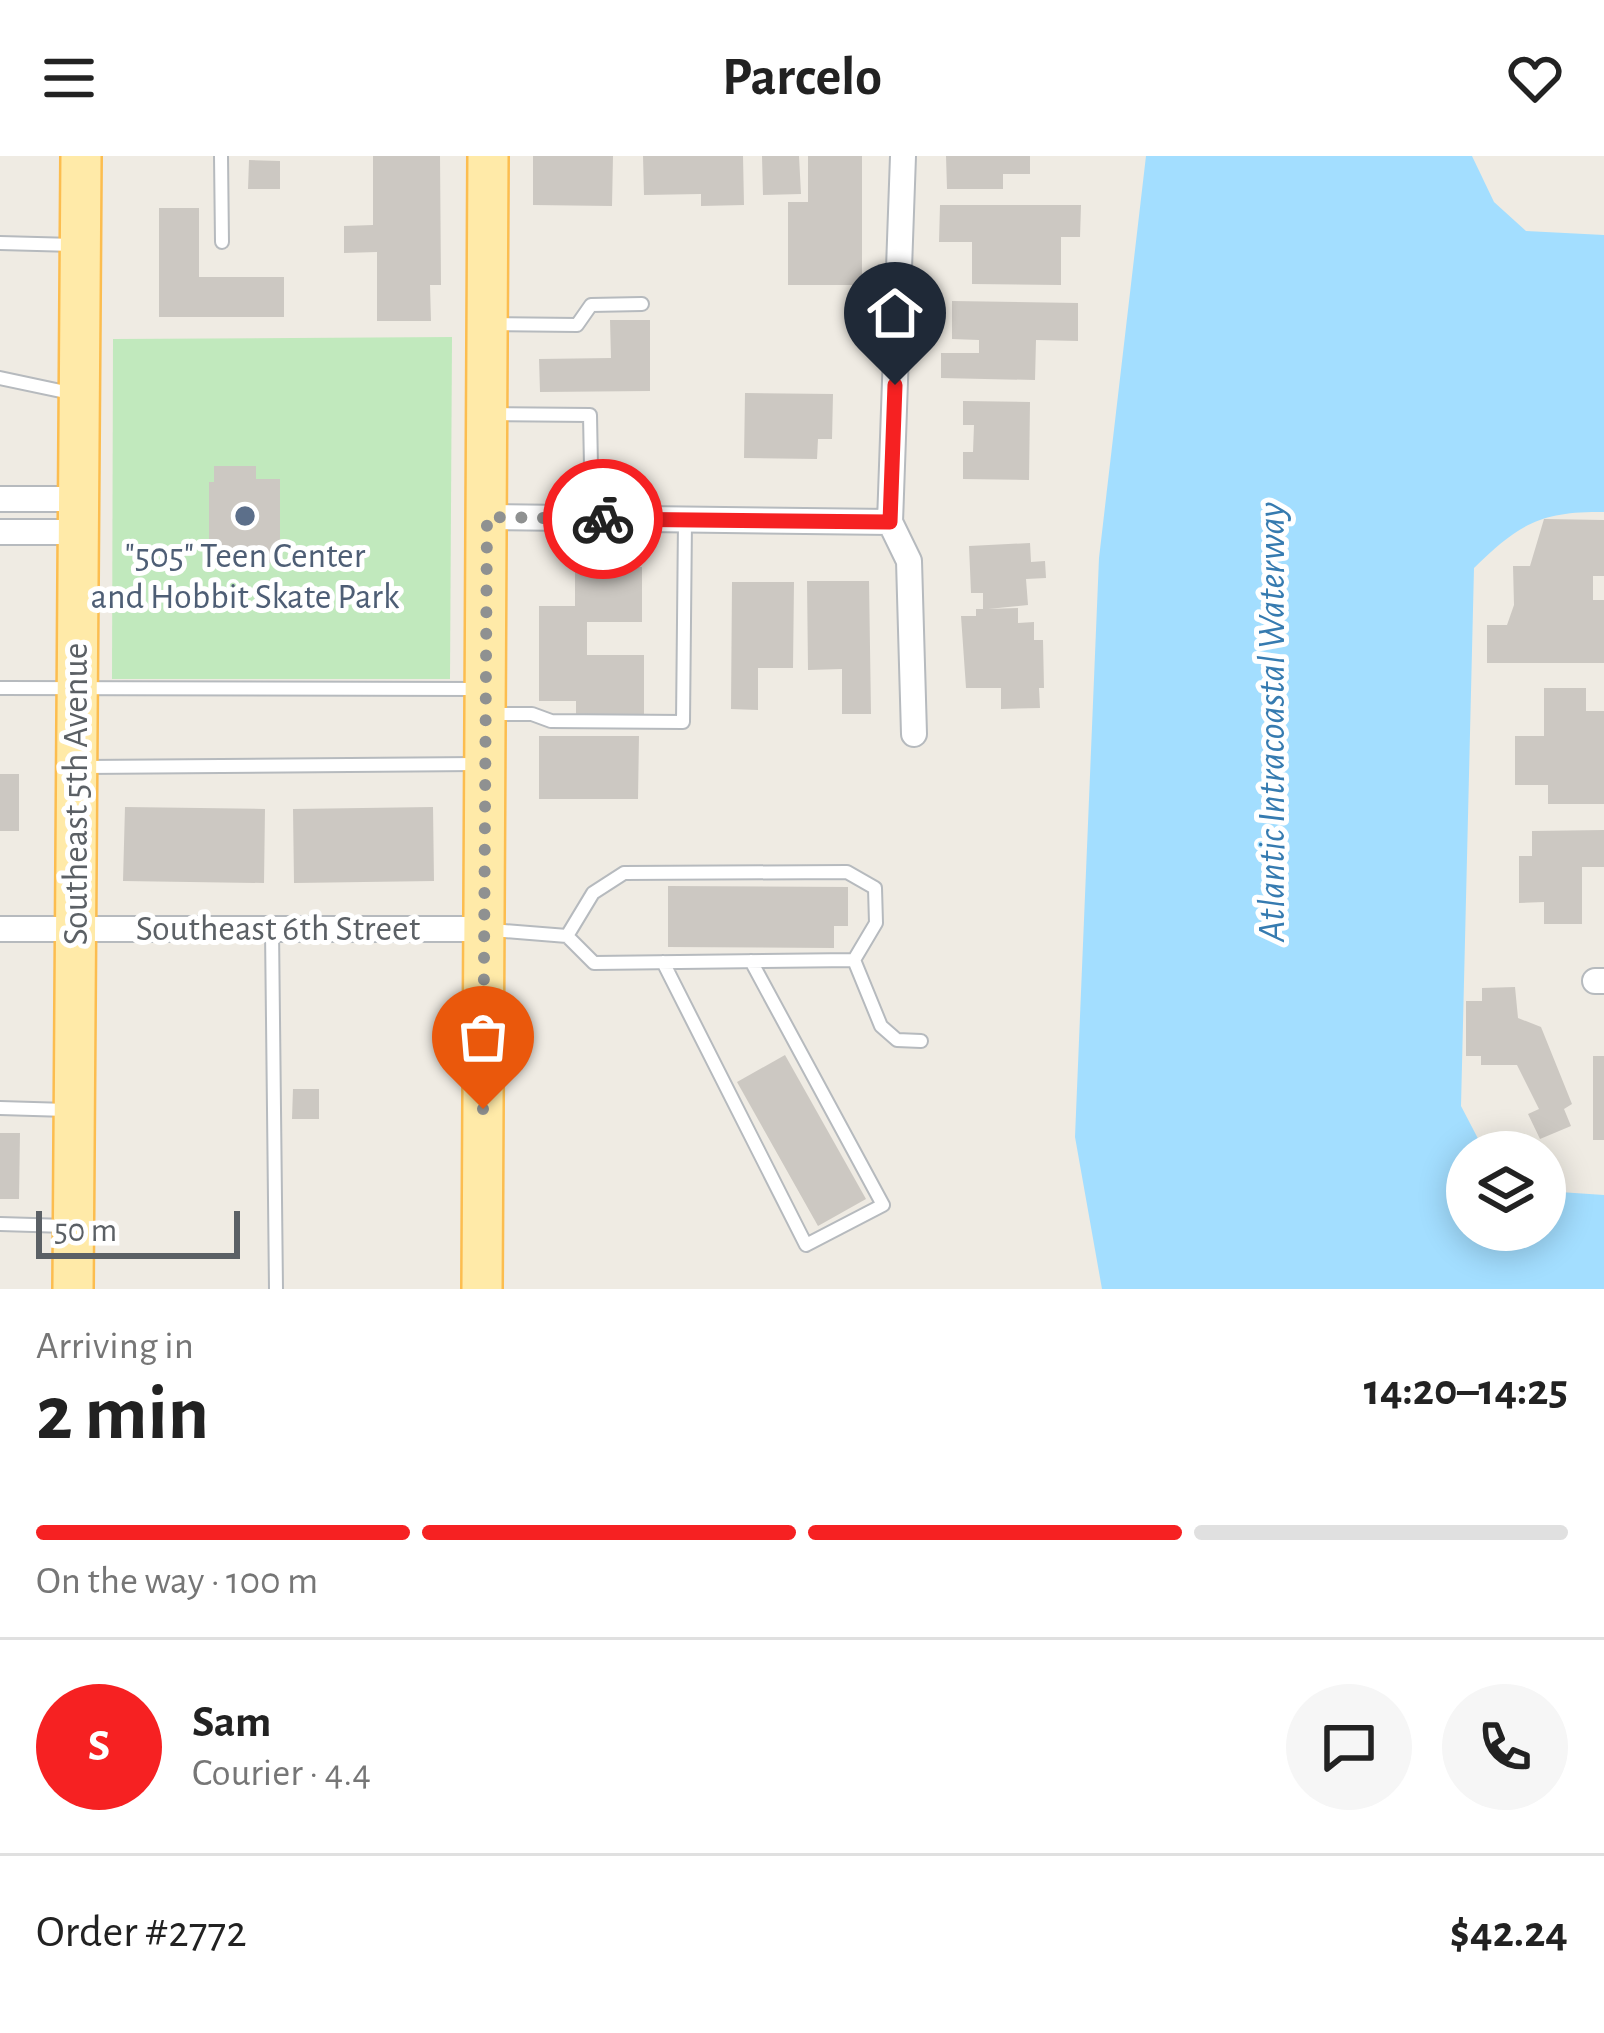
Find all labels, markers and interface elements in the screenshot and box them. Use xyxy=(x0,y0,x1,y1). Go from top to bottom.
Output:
icon: menu xyxy=(36,45,102,111)
icon: heart xyxy=(1502,45,1568,111)
text: Parcelo xyxy=(722,51,882,105)
pin xyxy=(844,262,946,385)
icon: home xyxy=(862,280,928,346)
courier xyxy=(543,459,663,579)
icon: bike xyxy=(570,486,636,552)
water label: Atlantic Intracoastal Waterway xyxy=(1253,502,1292,943)
marker: "505" Teen Center and Hobbit Skate Park xyxy=(232,503,258,529)
place label: "505" Teen Center and Hobbit Skate Park xyxy=(91,538,400,615)
street label: Southeast 5th Avenue xyxy=(58,643,94,945)
street label: Southeast 6th Street xyxy=(136,911,421,947)
pin xyxy=(432,986,534,1109)
icon: bag xyxy=(450,1004,516,1070)
map controls xyxy=(1446,1131,1566,1251)
button: layers xyxy=(1446,1131,1566,1251)
scale bar xyxy=(36,1205,240,1258)
text: 50 m xyxy=(54,1215,117,1248)
text: Arriving in xyxy=(36,1327,194,1366)
text: 14:20–14:25 xyxy=(1364,1368,1568,1413)
text: 2 min xyxy=(36,1376,209,1454)
text: On the way · 100 m xyxy=(36,1562,318,1601)
button: chat xyxy=(1286,1684,1412,1810)
button: phone xyxy=(1442,1684,1568,1810)
text: Sam xyxy=(192,1700,271,1745)
text: S xyxy=(88,1724,110,1769)
text: Courier · 4.4 xyxy=(192,1754,371,1793)
text: Order #2772 xyxy=(36,1910,247,1955)
text: $42.24 xyxy=(1450,1910,1568,1955)

